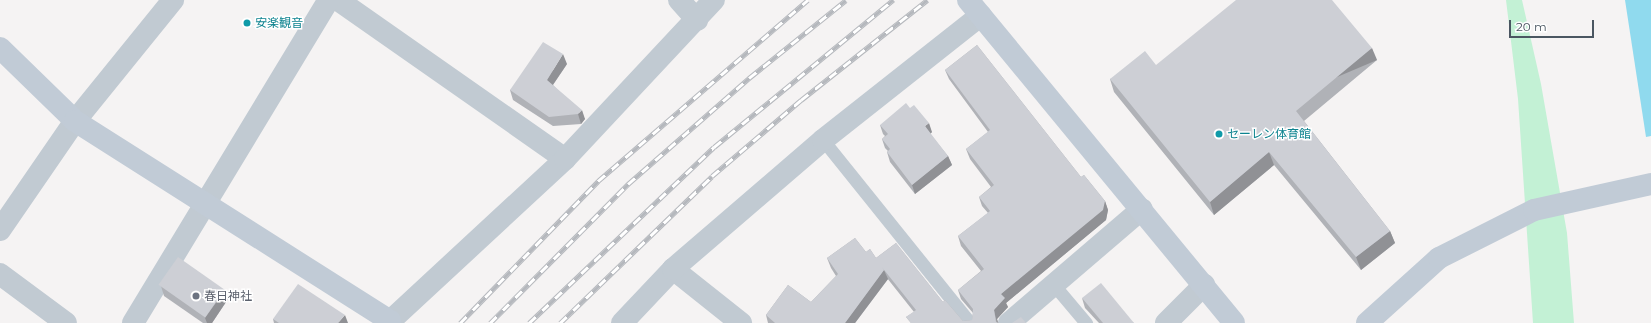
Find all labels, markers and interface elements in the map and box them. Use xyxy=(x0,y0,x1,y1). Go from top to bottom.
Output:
scale bar xyxy=(1511,12,1596,38)
place label: 安楽観音 xyxy=(255,16,303,30)
marker: 安楽観音 xyxy=(242,18,252,28)
text: 20 m xyxy=(1516,19,1547,34)
place label: セーレン体育館 xyxy=(1227,127,1311,141)
marker: セーレン体育館 xyxy=(1214,129,1224,139)
place label: 春日神社 xyxy=(204,289,252,303)
marker: 春日神社 xyxy=(191,291,201,301)

